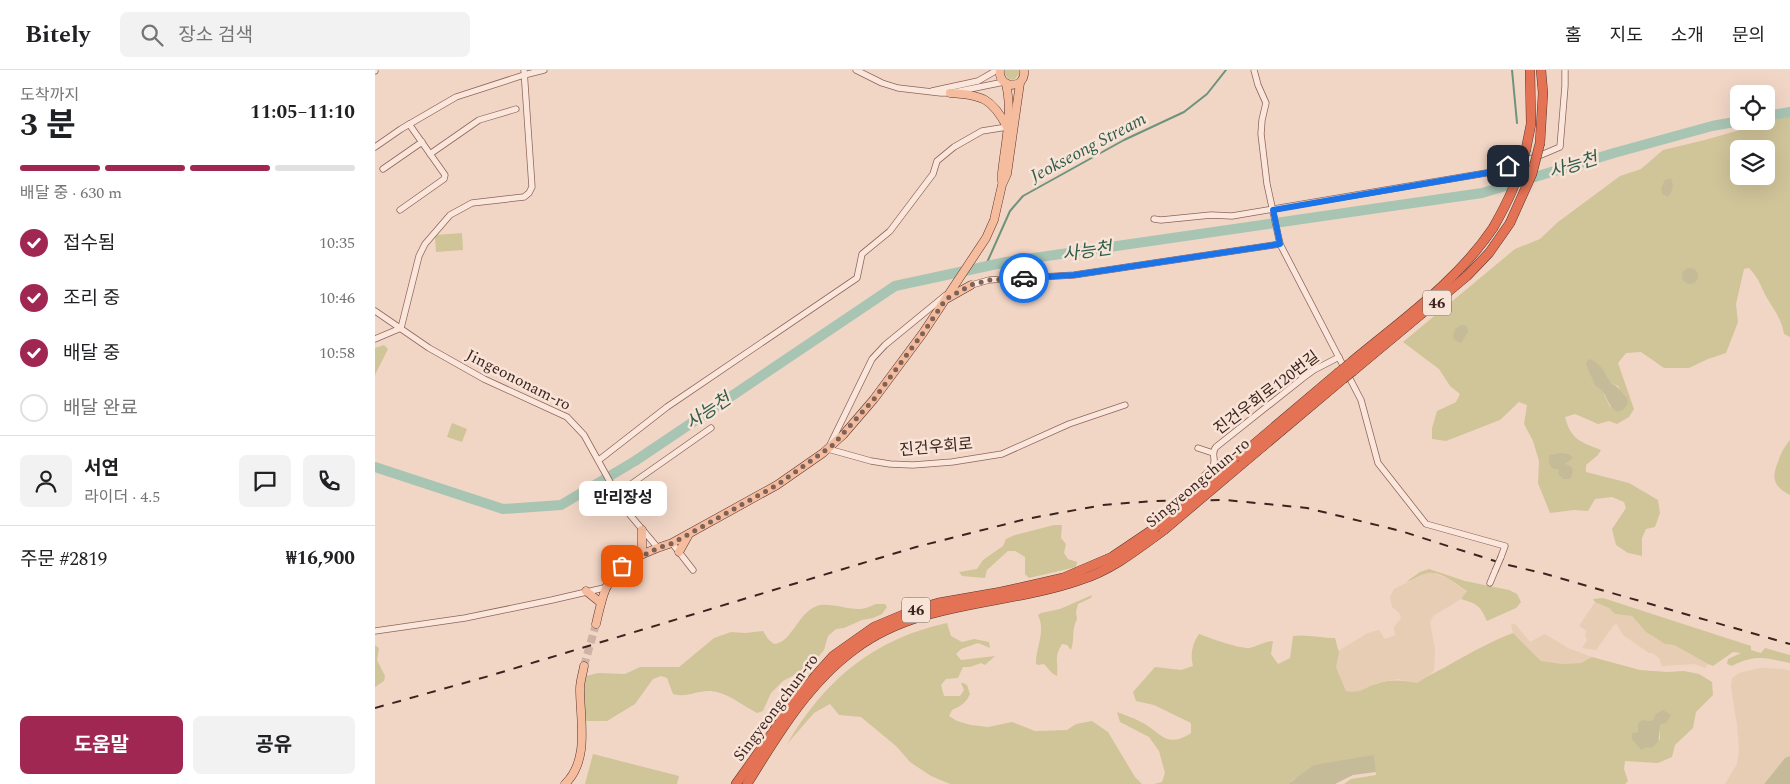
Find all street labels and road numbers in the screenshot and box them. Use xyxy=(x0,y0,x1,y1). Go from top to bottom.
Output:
road number: 46 xyxy=(1423,290,1451,316)
street label: Jingeononam-ro xyxy=(462,343,575,417)
street label: 진건우회로120번길 xyxy=(1209,345,1325,441)
street label: 진건우회로 xyxy=(898,432,974,462)
street label: Singyeongchun-ro xyxy=(1140,432,1255,534)
road number: 46 xyxy=(902,598,930,622)
street label: Singyeongchun-ro xyxy=(727,649,824,767)

